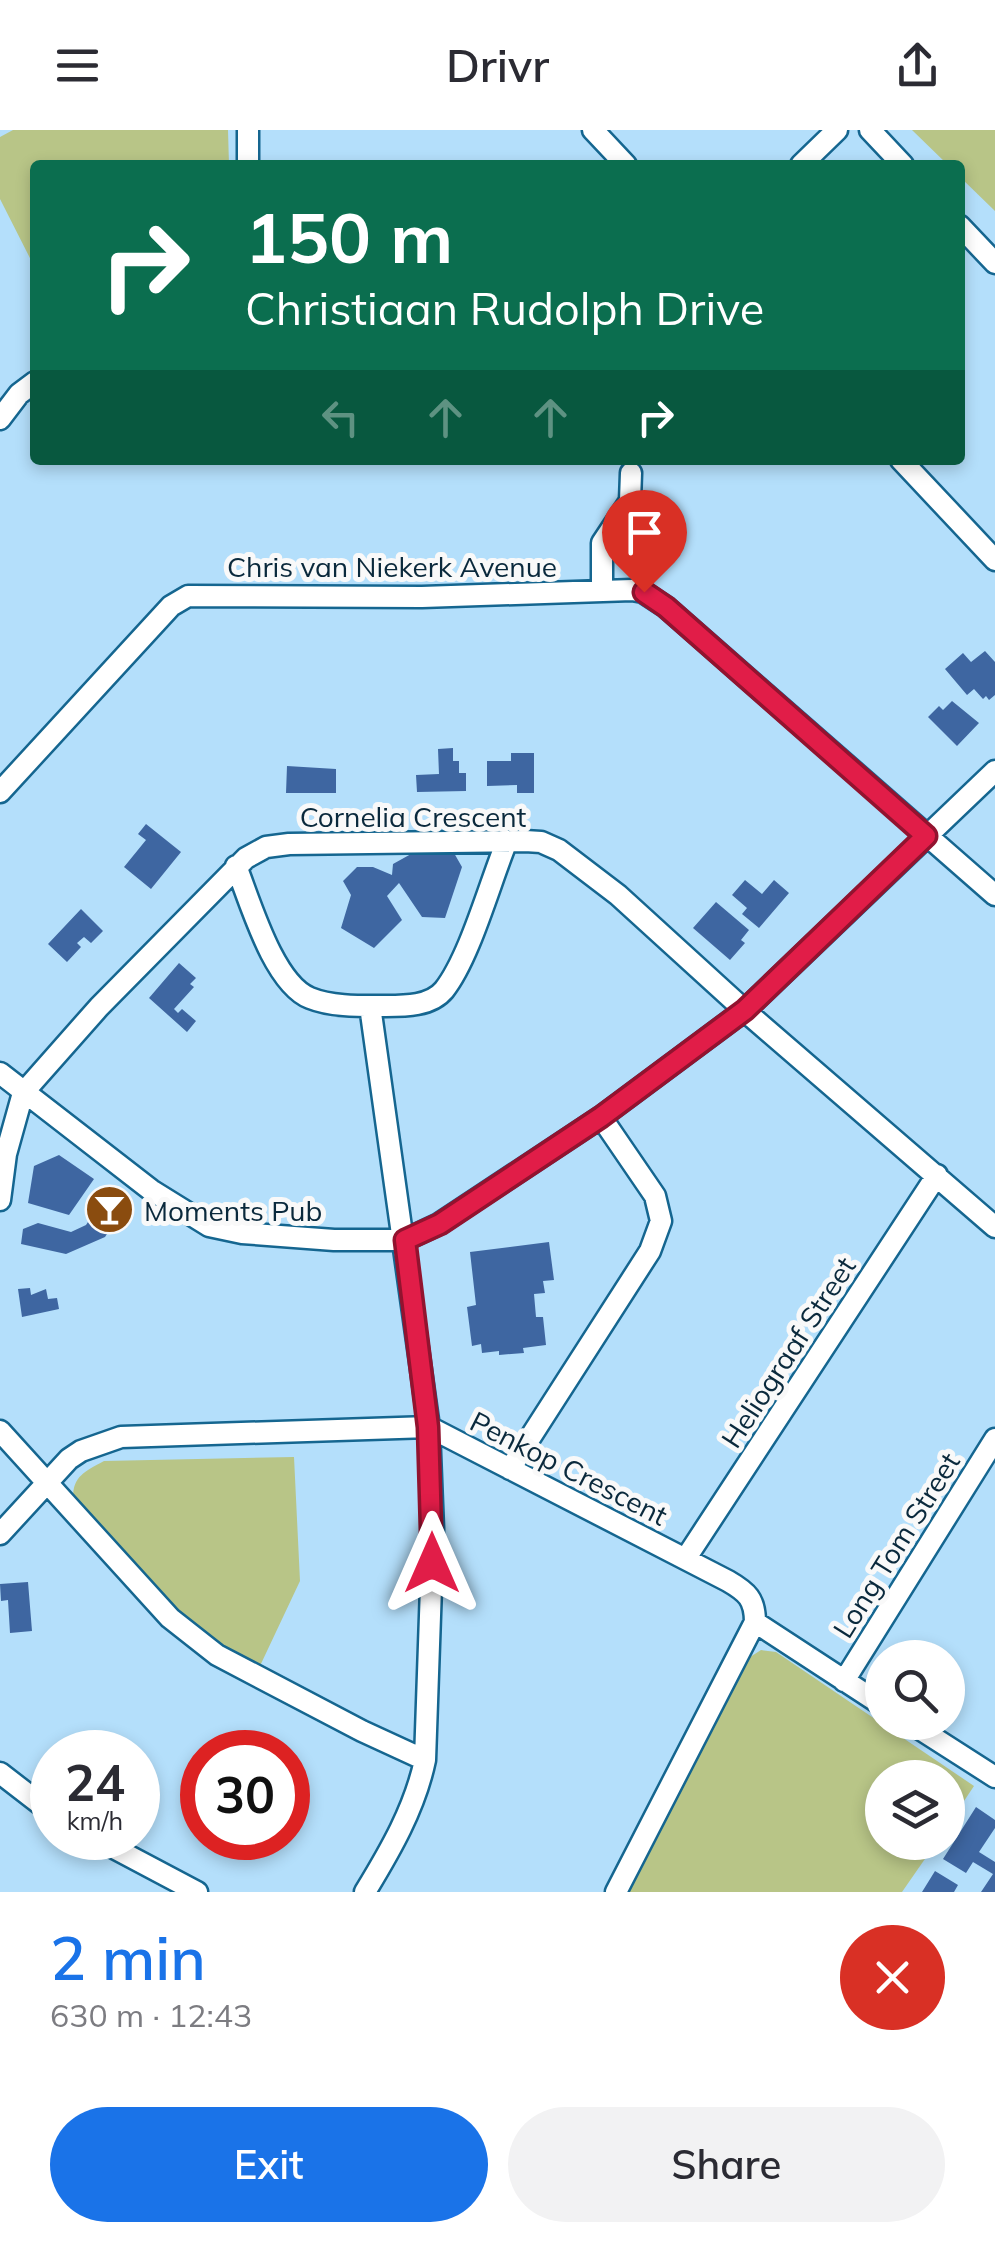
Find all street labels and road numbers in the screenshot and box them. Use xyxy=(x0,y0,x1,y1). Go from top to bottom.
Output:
street label: Chris van Niekerk Avenue xyxy=(227,549,557,584)
street label: Cornelia Crescent xyxy=(300,799,527,834)
street label: Heliograaf Street xyxy=(713,1250,863,1454)
street label: Penkop Crescent xyxy=(465,1403,674,1533)
street label: Long Tom Street xyxy=(825,1446,967,1644)

